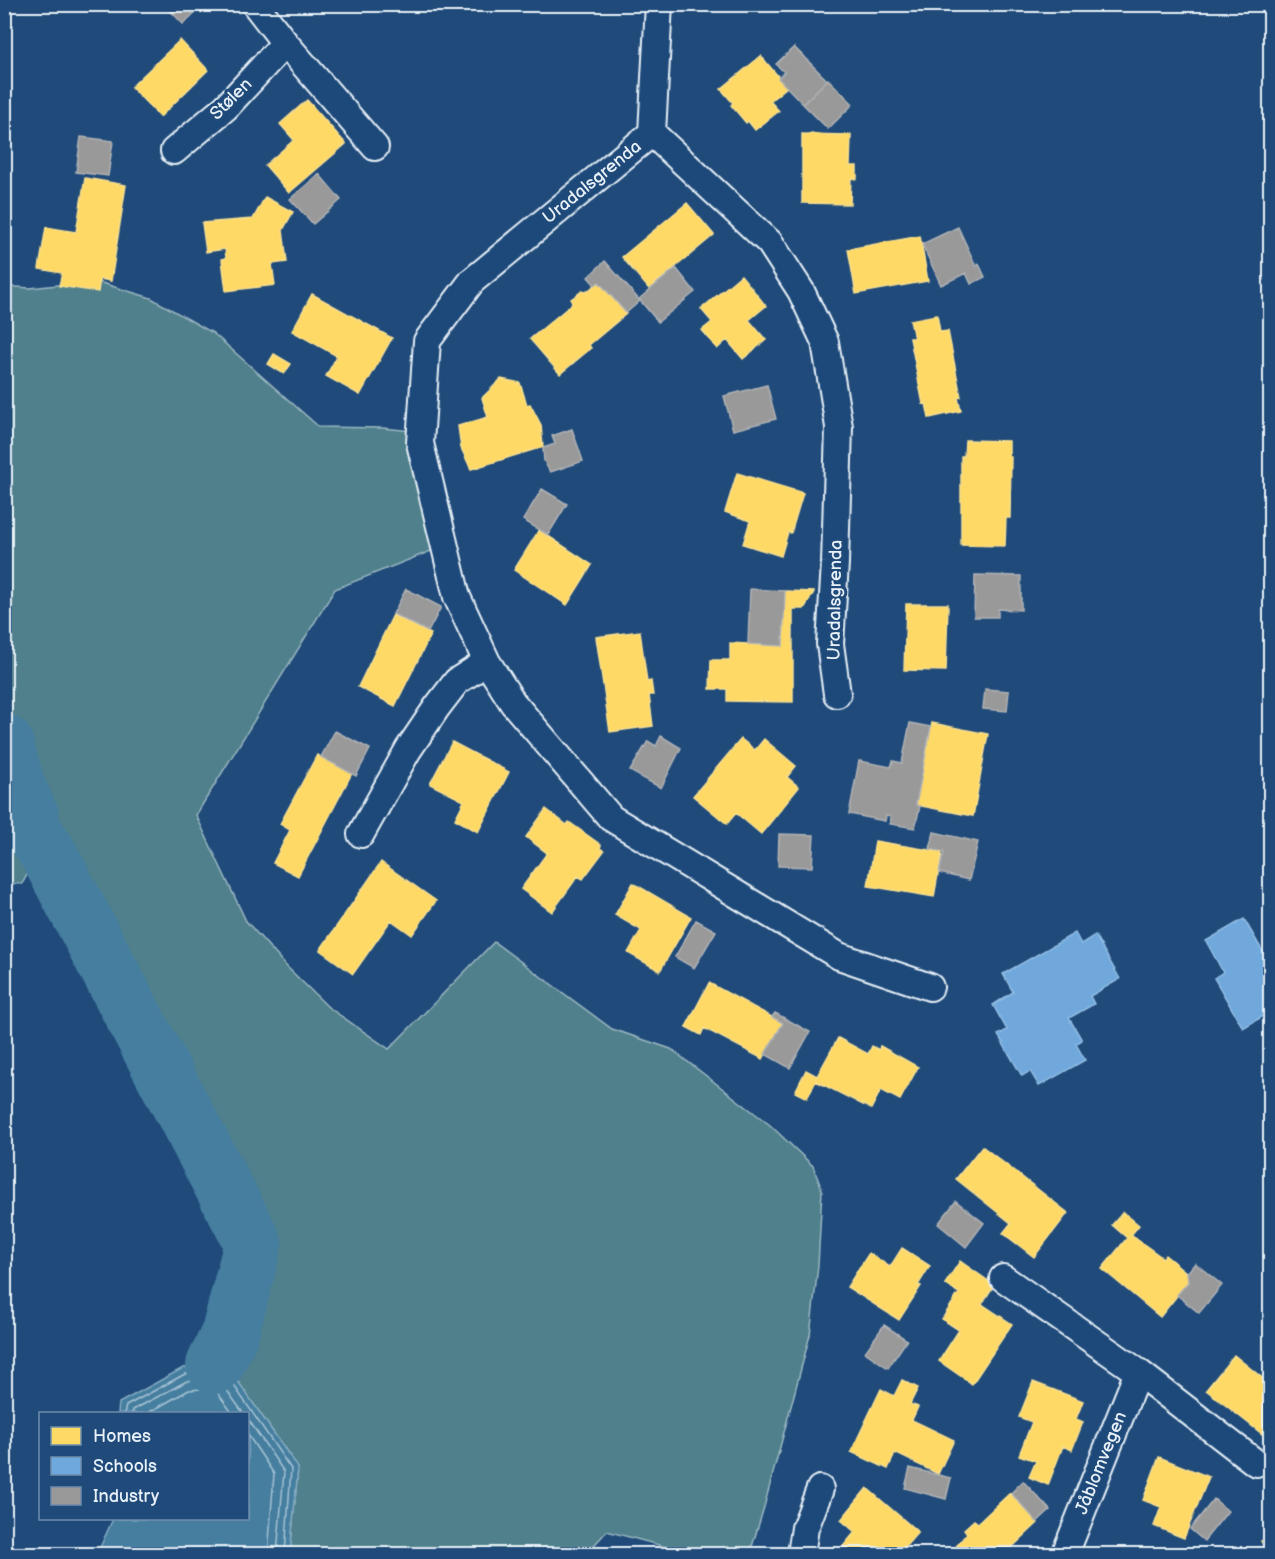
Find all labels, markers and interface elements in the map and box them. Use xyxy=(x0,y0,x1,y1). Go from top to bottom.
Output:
street label: Stølen xyxy=(206,74,256,124)
street label: Uradalsgrenda xyxy=(538,136,646,228)
street label: Uradalsgrenda xyxy=(823,539,847,661)
street label: Jåblomvegen xyxy=(1071,1409,1131,1517)
legend xyxy=(39,1412,249,1520)
text: Homes xyxy=(93,1426,151,1447)
text: Schools xyxy=(93,1456,157,1477)
text: Industry xyxy=(93,1486,160,1507)

